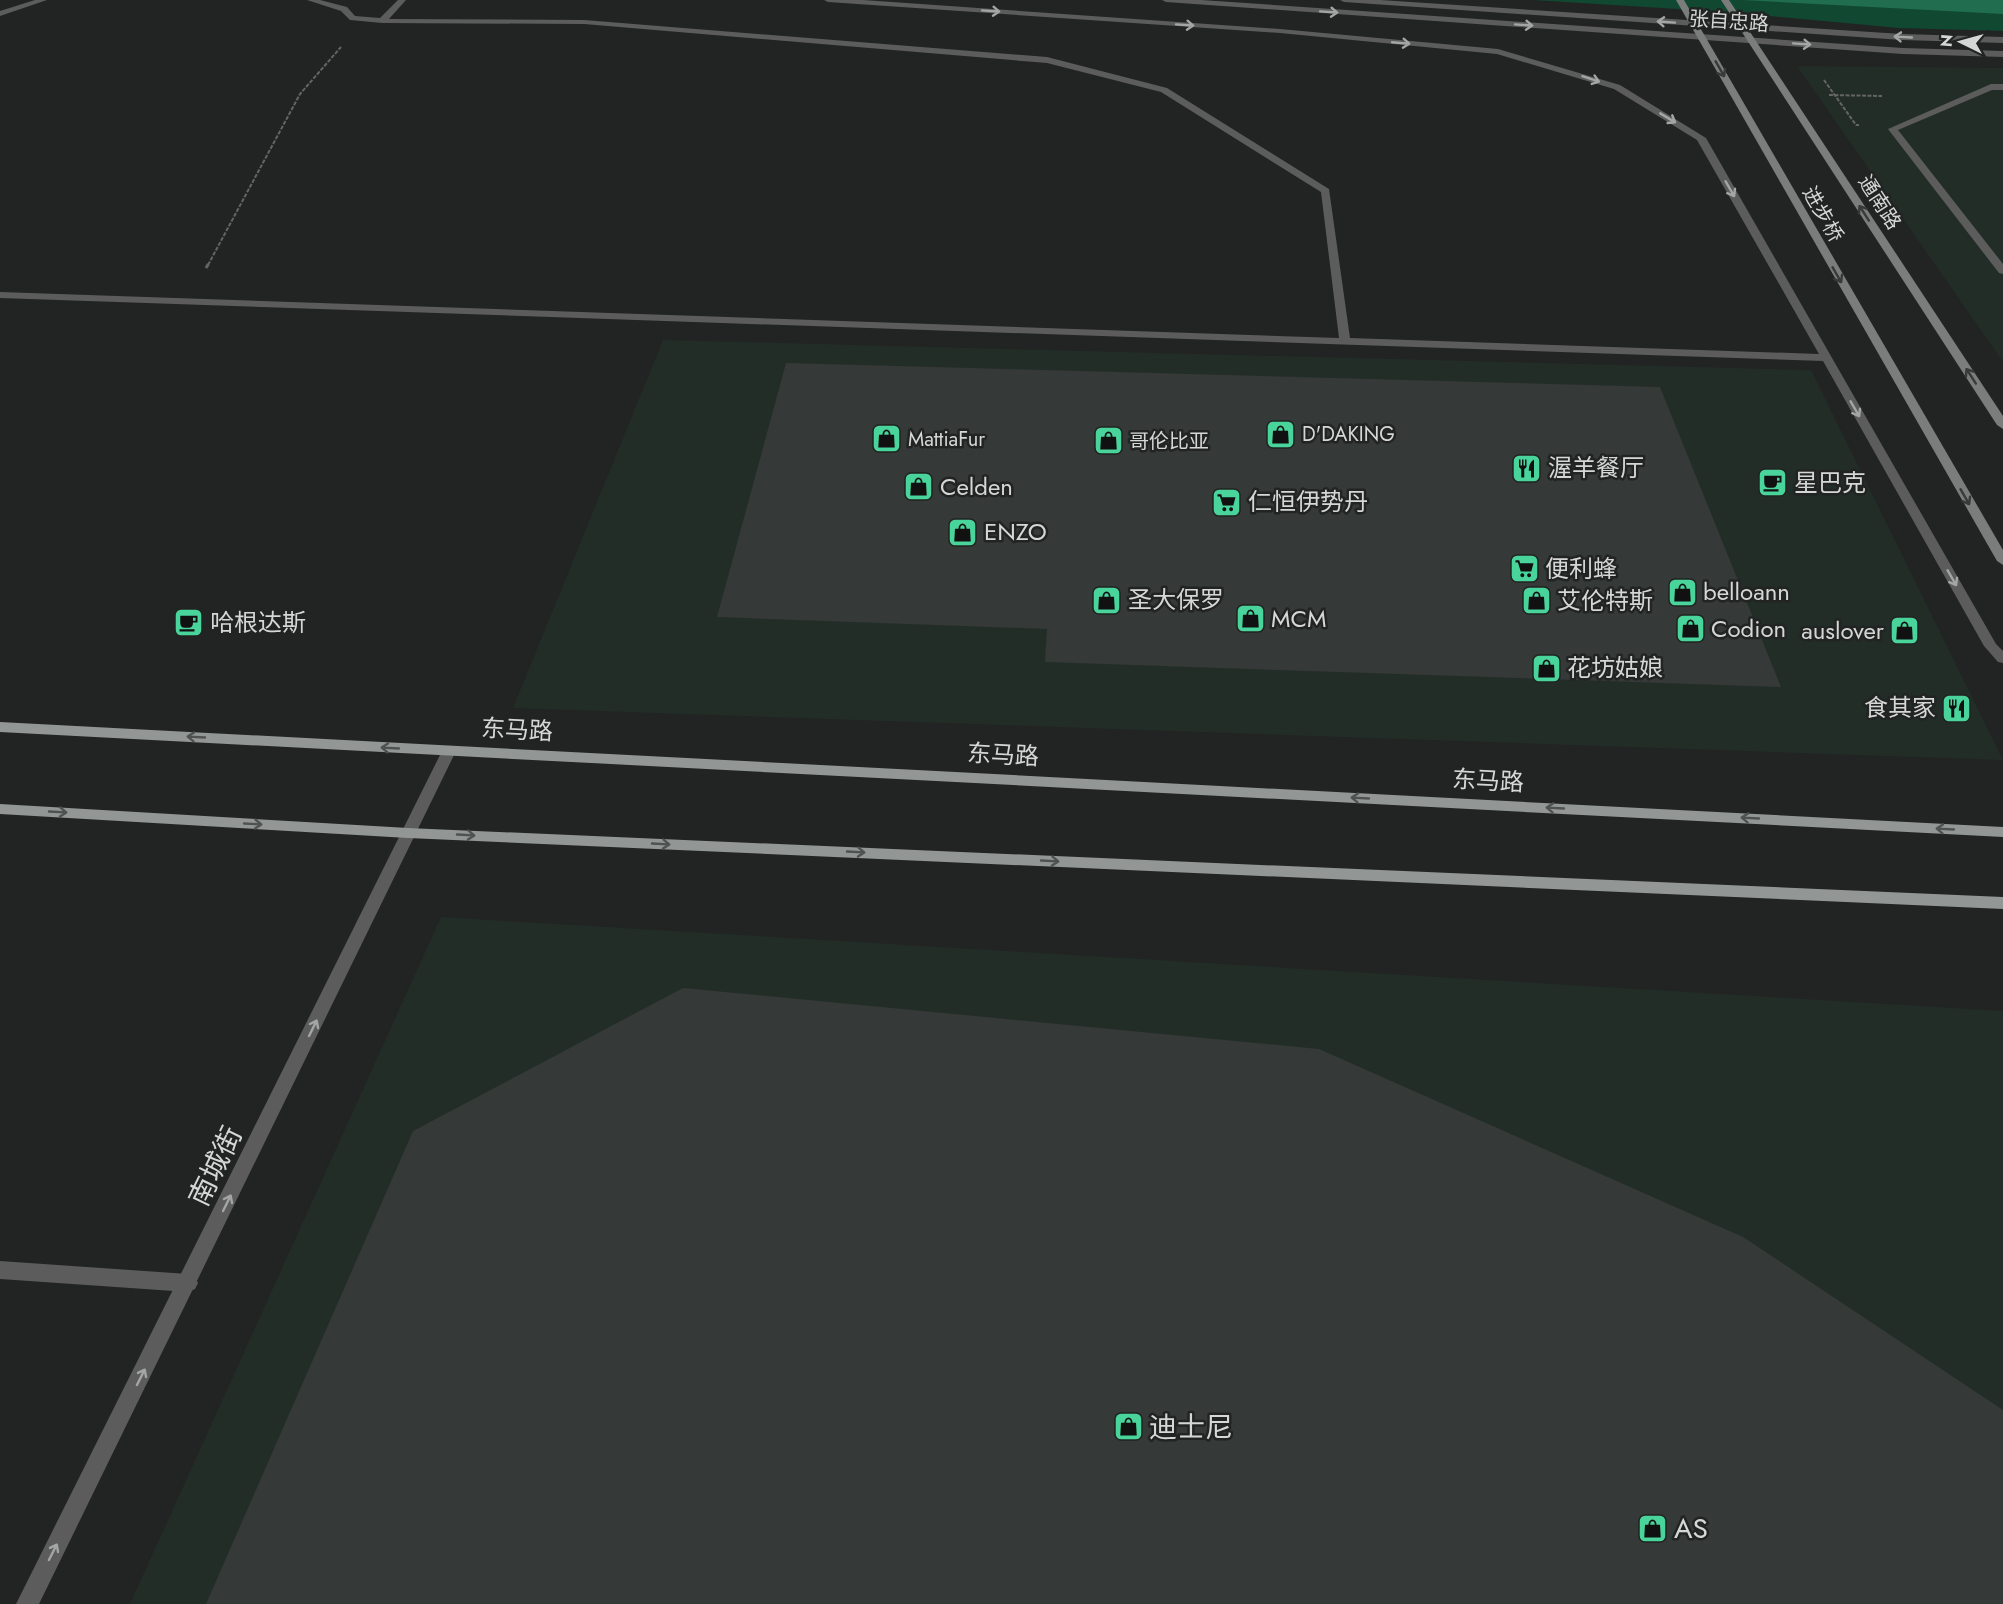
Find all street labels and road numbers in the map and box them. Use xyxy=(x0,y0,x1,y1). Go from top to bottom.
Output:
street label: 张自忠路 xyxy=(1688,4,1770,39)
street label: 通南路 xyxy=(1851,169,1908,235)
street label: 进步桥 xyxy=(1795,181,1850,247)
street label: 东马路 xyxy=(480,710,554,749)
street label: 东马路 xyxy=(966,735,1040,774)
street label: 东马路 xyxy=(1451,761,1525,800)
street label: 南城街 xyxy=(179,1119,252,1213)

